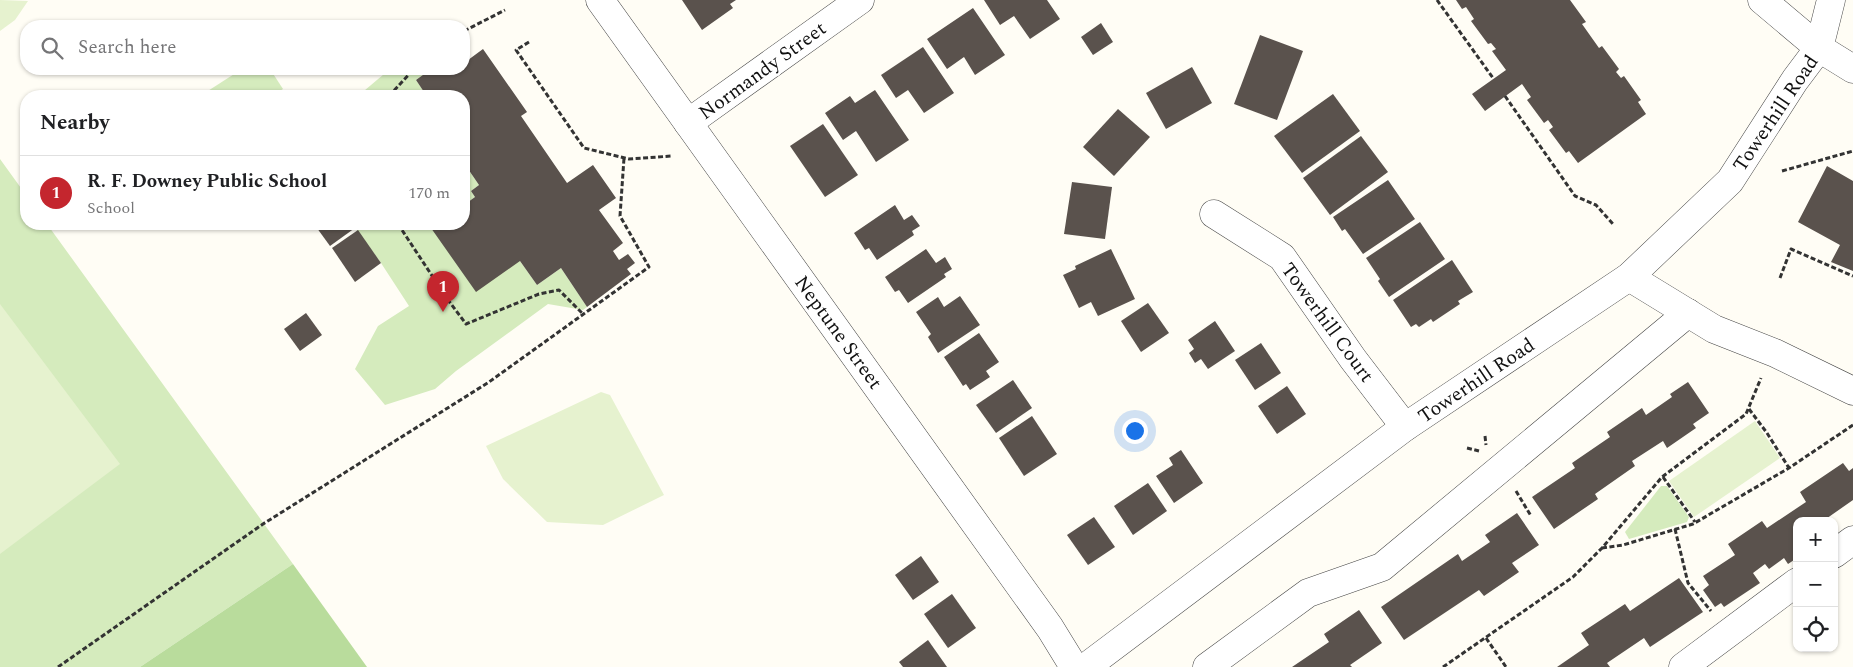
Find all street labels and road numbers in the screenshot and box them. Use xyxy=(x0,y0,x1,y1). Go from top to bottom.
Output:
street label: Normandy Street xyxy=(692,14,833,127)
street label: Towerhill Road xyxy=(1725,49,1826,178)
street label: Towerhill Court xyxy=(1273,256,1381,389)
street label: Neptune Street xyxy=(787,270,890,396)
street label: Towerhill Road xyxy=(1412,330,1541,431)

